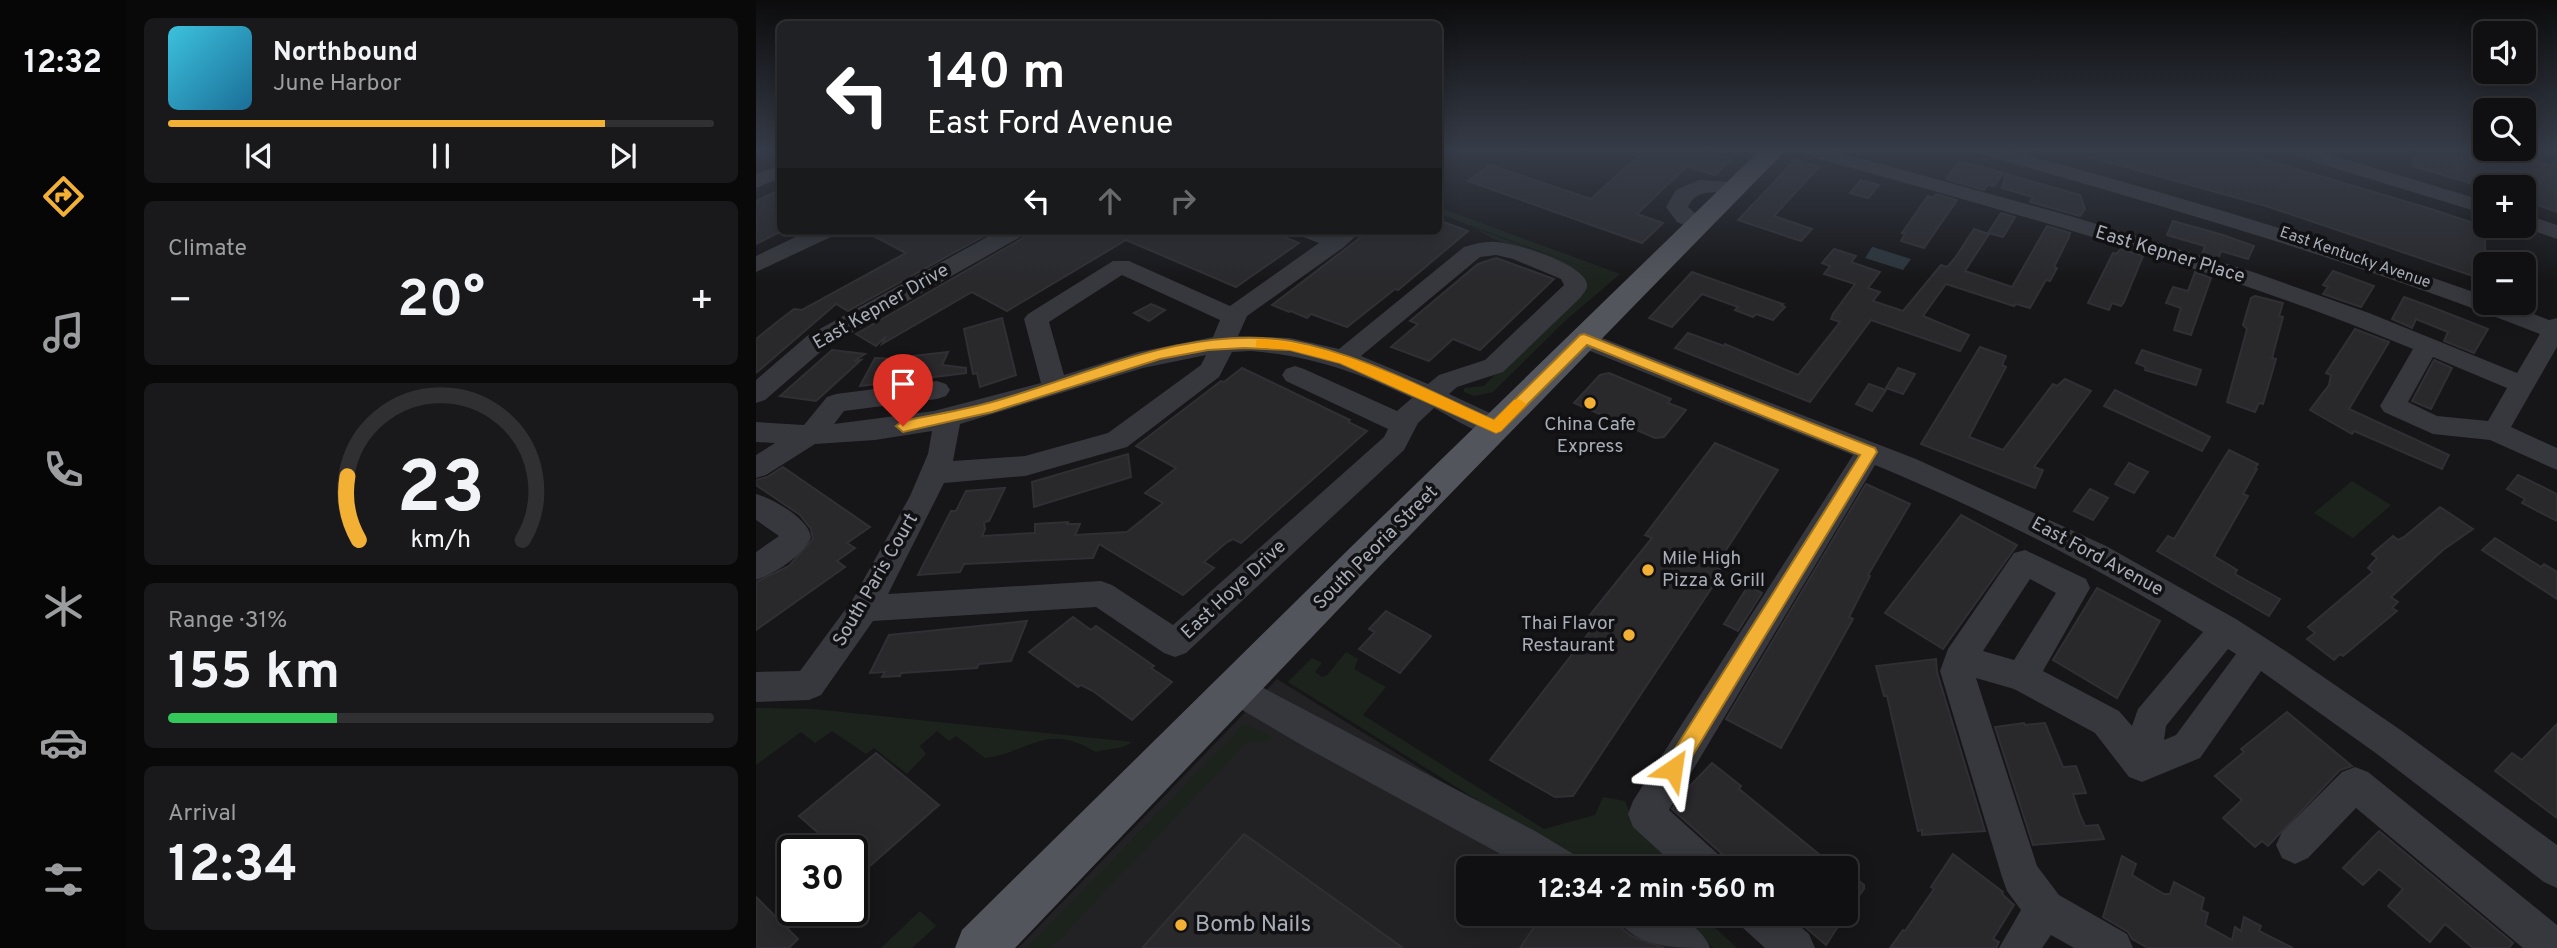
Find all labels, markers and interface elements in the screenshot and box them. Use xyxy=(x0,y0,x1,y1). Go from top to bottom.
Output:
map controls xyxy=(2473,21,2536,315)
button: sound xyxy=(2473,21,2536,84)
text: Northbound xyxy=(273,37,418,70)
text: 12:32 xyxy=(24,44,102,84)
text: 140 m xyxy=(927,44,1066,106)
icon: left xyxy=(812,49,903,140)
text: June Harbor xyxy=(273,70,401,99)
button: search xyxy=(2473,98,2536,161)
text: East Ford Avenue xyxy=(927,105,1173,145)
icon: previous xyxy=(240,137,278,175)
icon: pause xyxy=(422,137,460,175)
icon: next xyxy=(604,137,642,175)
icon: directions xyxy=(39,172,88,221)
button: + xyxy=(2473,175,2536,238)
icon: left xyxy=(1018,182,1056,220)
icon: ahead xyxy=(1091,182,1129,220)
icon: right xyxy=(1164,182,1202,220)
street label: East Kepner Place xyxy=(2092,221,2248,289)
street label: East Kentucky Avenue xyxy=(2277,223,2433,293)
text: Climate xyxy=(168,235,247,264)
button: − xyxy=(2473,252,2536,315)
street label: East Kepner Drive xyxy=(809,258,953,356)
text: 20° xyxy=(397,269,485,335)
text: − xyxy=(168,278,193,327)
text: + xyxy=(689,278,714,327)
icon: music xyxy=(39,308,88,357)
pin xyxy=(873,354,933,426)
icon: arrive xyxy=(884,365,922,403)
marker: China Cafe Express xyxy=(1582,395,1598,411)
place label: China Cafe Express xyxy=(1544,413,1636,459)
icon: phone xyxy=(39,445,88,494)
text: 23 xyxy=(397,446,485,538)
street label: South Peoria Street xyxy=(1309,481,1443,615)
street label: South Paris Court xyxy=(828,509,924,651)
street label: East Ford Avenue xyxy=(2027,512,2167,602)
text: km/h xyxy=(411,525,471,557)
street label: East Hoye Drive xyxy=(1176,535,1292,645)
place label: Mile High Pizza & Grill xyxy=(1662,547,1765,593)
marker: Mile High Pizza & Grill xyxy=(1640,562,1656,578)
icon: climate xyxy=(39,582,88,631)
text: Range · 31% xyxy=(168,607,287,636)
place label: Thai Flavor Restaurant xyxy=(1521,612,1616,658)
marker: Thai Flavor Restaurant xyxy=(1621,627,1637,643)
text: 155 km xyxy=(168,641,340,707)
icon: car xyxy=(39,718,88,767)
position arrow xyxy=(1636,732,1710,806)
text: Arrival xyxy=(168,800,237,829)
text: 12:34 xyxy=(168,834,298,900)
speed limit sign: 30 xyxy=(777,835,868,926)
icon: filters xyxy=(39,855,88,904)
text: 12:34 · 2 min · 560 m xyxy=(1538,874,1776,907)
place label: Bomb Nails xyxy=(1195,911,1311,940)
marker: Bomb Nails xyxy=(1173,917,1189,933)

